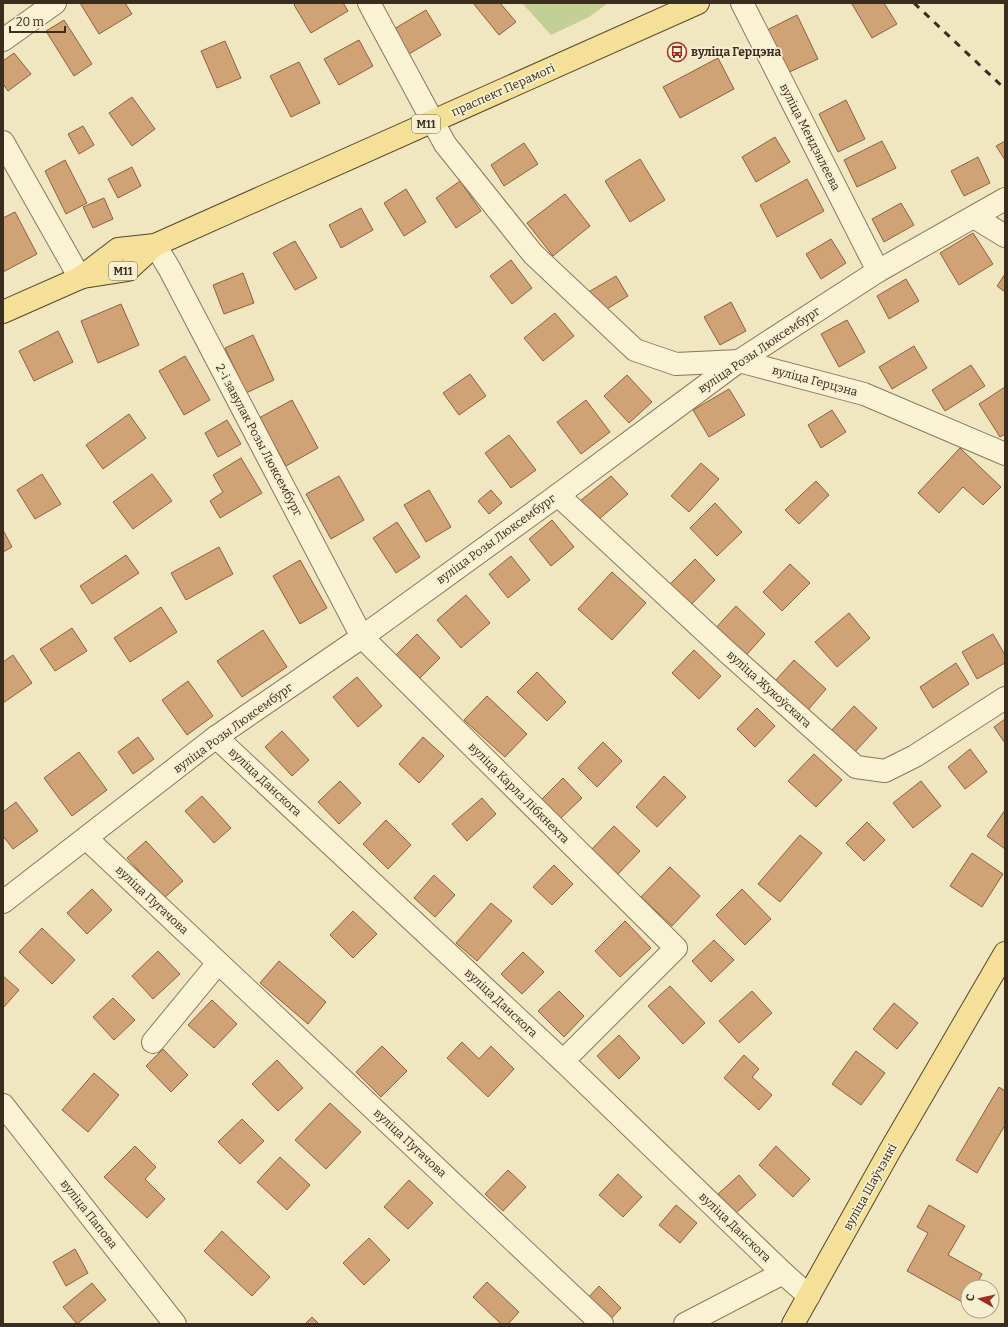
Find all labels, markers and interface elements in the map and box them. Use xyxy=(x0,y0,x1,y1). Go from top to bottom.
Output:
scale bar xyxy=(10,8,65,34)
text: 20 m xyxy=(16,15,45,29)
bus stop icon: вуліца Герцэна xyxy=(666,41,688,63)
place label: вуліца Герцэна xyxy=(691,45,782,59)
street label: праспект Перамогі xyxy=(449,61,557,119)
street label: вуліца Мендзялеева xyxy=(777,81,843,193)
road number: М11 xyxy=(412,115,440,133)
road number: М11 xyxy=(109,262,137,280)
street label: вуліца Розы Люксембург xyxy=(695,304,823,396)
street label: 2-і завулак Розы Люксембург xyxy=(213,362,305,519)
street label: вуліца Герцэна xyxy=(771,363,860,399)
street label: вуліца Розы Люксембург xyxy=(434,491,559,587)
street label: вуліца Жукоўскага xyxy=(724,647,814,731)
street label: вуліца Розы Люксембург xyxy=(171,680,296,776)
street label: вуліца Карла Лібкнехта xyxy=(466,740,573,847)
street label: вуліца Данскога xyxy=(226,745,305,820)
street label: вуліца Пугачова xyxy=(113,863,192,938)
street label: вуліца Данскога xyxy=(462,966,541,1041)
street label: вуліца Пугачова xyxy=(371,1106,450,1181)
street label: вуліца Шаўчэнкі xyxy=(840,1141,900,1233)
street label: вуліца Папова xyxy=(58,1177,121,1252)
street label: вуліца Данскога xyxy=(696,1189,774,1265)
north arrow xyxy=(960,1279,1000,1319)
text: С xyxy=(964,1293,978,1302)

